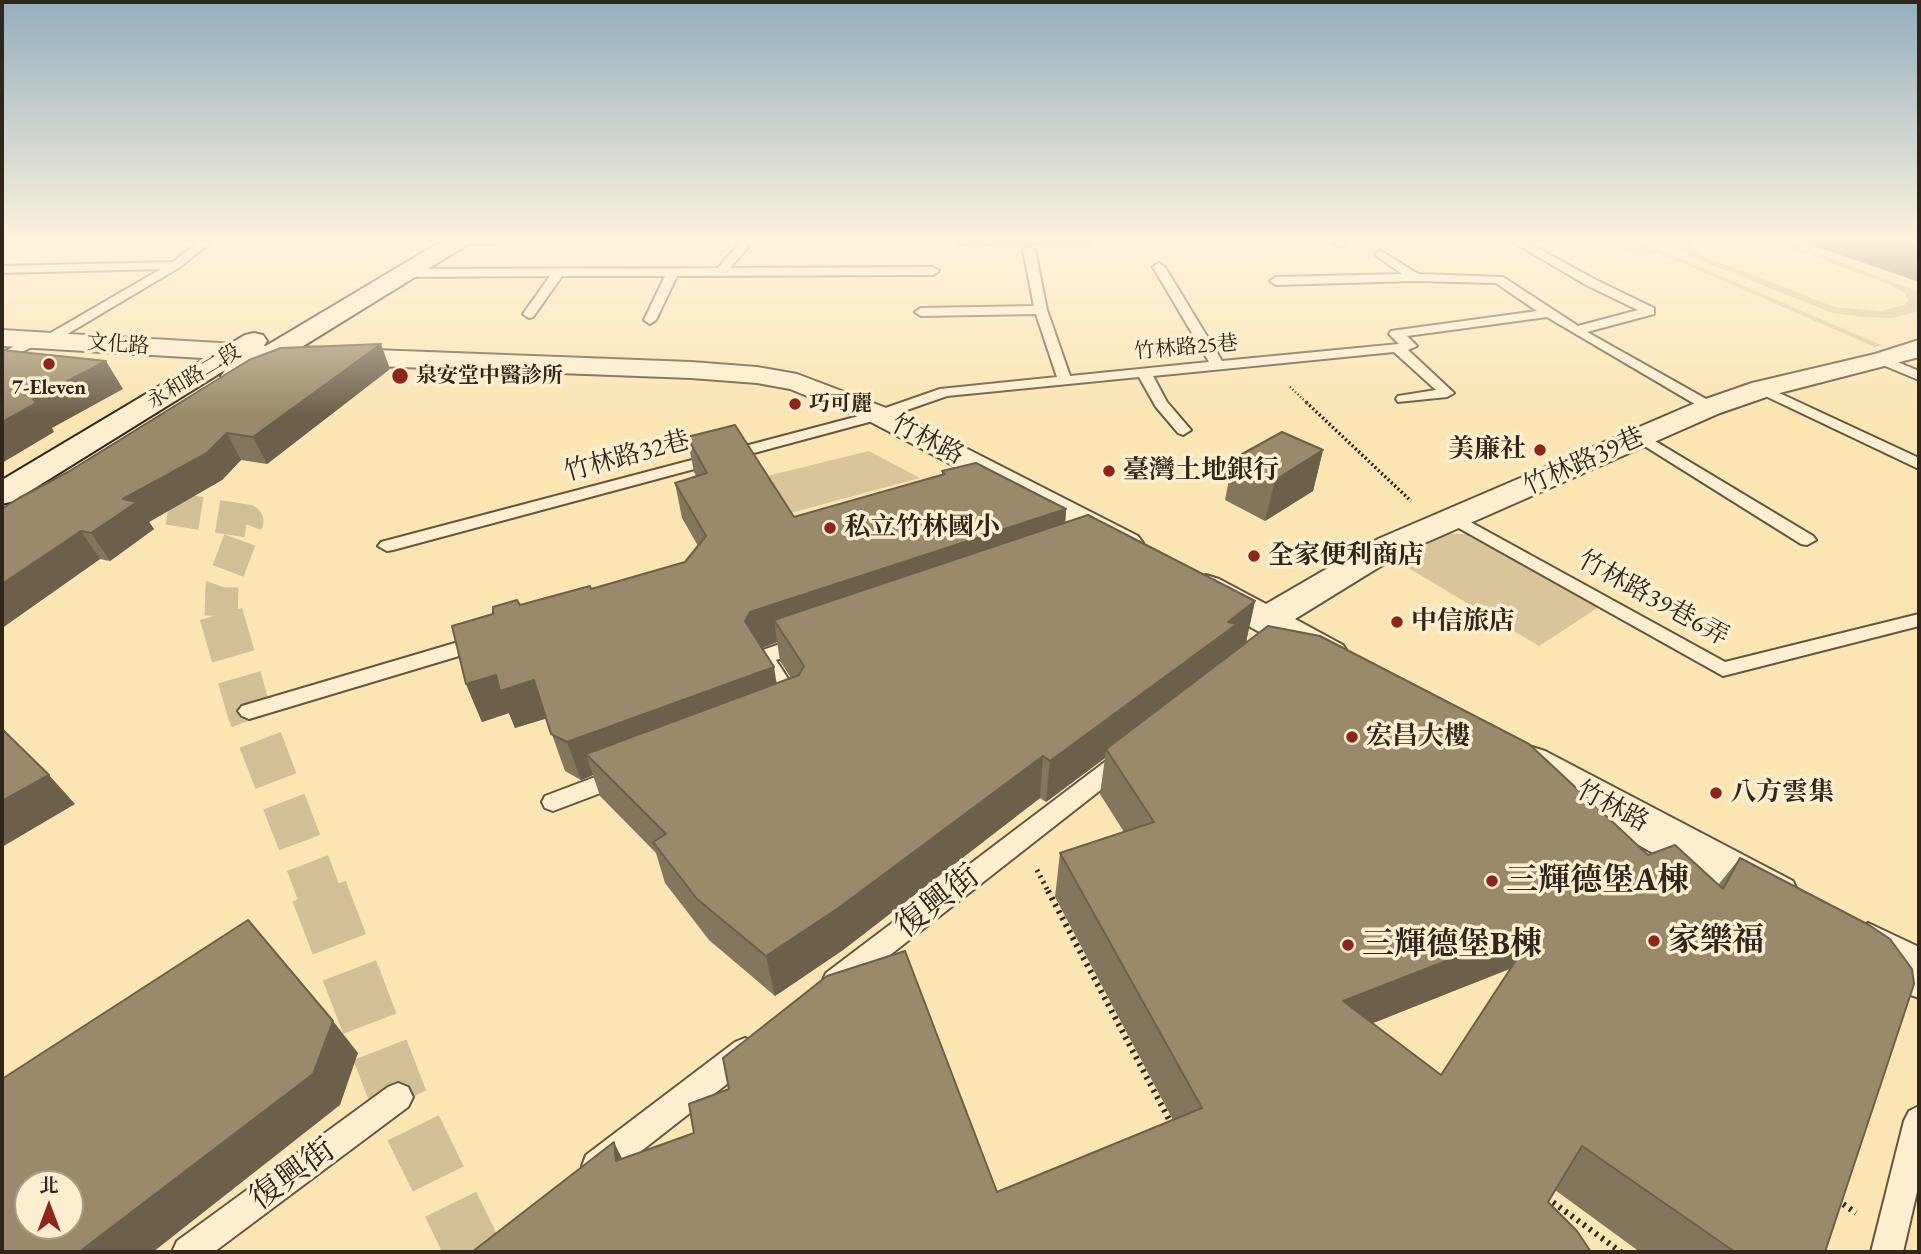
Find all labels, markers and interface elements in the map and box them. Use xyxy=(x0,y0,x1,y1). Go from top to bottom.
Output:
street label: 文化路 xyxy=(86,330,150,360)
street label: 竹林路25巷 xyxy=(1133,331,1239,365)
street label: 永和路二段 xyxy=(143,339,245,415)
marker: 7-Eleven xyxy=(41,356,57,372)
place label: 泉安堂中醫診所 xyxy=(416,363,563,389)
marker: 泉安堂中醫診所 xyxy=(390,366,410,386)
place label: 7-Eleven xyxy=(12,375,86,401)
place label: 巧可麗 xyxy=(809,391,872,417)
marker: 巧可麗 xyxy=(787,396,803,412)
street label: 竹林路 xyxy=(885,408,969,472)
street label: 竹林路39巷 xyxy=(1519,422,1649,502)
street label: 竹林路32巷 xyxy=(561,425,693,489)
place label: 美廉社 xyxy=(1448,434,1526,466)
marker: 美廉社 xyxy=(1532,442,1548,458)
place label: 臺灣土地銀行 xyxy=(1123,455,1279,487)
marker: 臺灣土地銀行 xyxy=(1101,463,1117,479)
place label: 私立竹林國小 xyxy=(844,512,1000,544)
marker: 私立竹林國小 xyxy=(822,520,838,536)
place label: 全家便利商店 xyxy=(1268,540,1424,572)
street label: 竹林路39巷6弄 xyxy=(1572,545,1734,653)
marker: 全家便利商店 xyxy=(1246,548,1262,564)
place label: 中信旅店 xyxy=(1411,606,1515,638)
marker: 中信旅店 xyxy=(1389,614,1405,630)
place label: 宏昌大樓 xyxy=(1366,721,1470,753)
marker: 宏昌大樓 xyxy=(1344,729,1360,745)
street label: 竹林路 xyxy=(1570,775,1654,839)
place label: 八方雲集 xyxy=(1730,777,1834,809)
marker: 八方雲集 xyxy=(1708,785,1724,801)
street label: 復興街 xyxy=(888,857,988,947)
place label: 三輝德堡A棟 xyxy=(1506,862,1689,900)
marker: 三輝德堡A棟 xyxy=(1484,873,1500,889)
place label: 家樂福 xyxy=(1668,922,1764,960)
place label: 三輝德堡B棟 xyxy=(1362,926,1542,964)
marker: 家樂福 xyxy=(1646,933,1662,949)
marker: 三輝德堡B棟 xyxy=(1340,937,1356,953)
street label: 復興街 xyxy=(243,1131,343,1219)
north arrow xyxy=(14,1170,84,1240)
text: 北 xyxy=(39,1173,59,1198)

